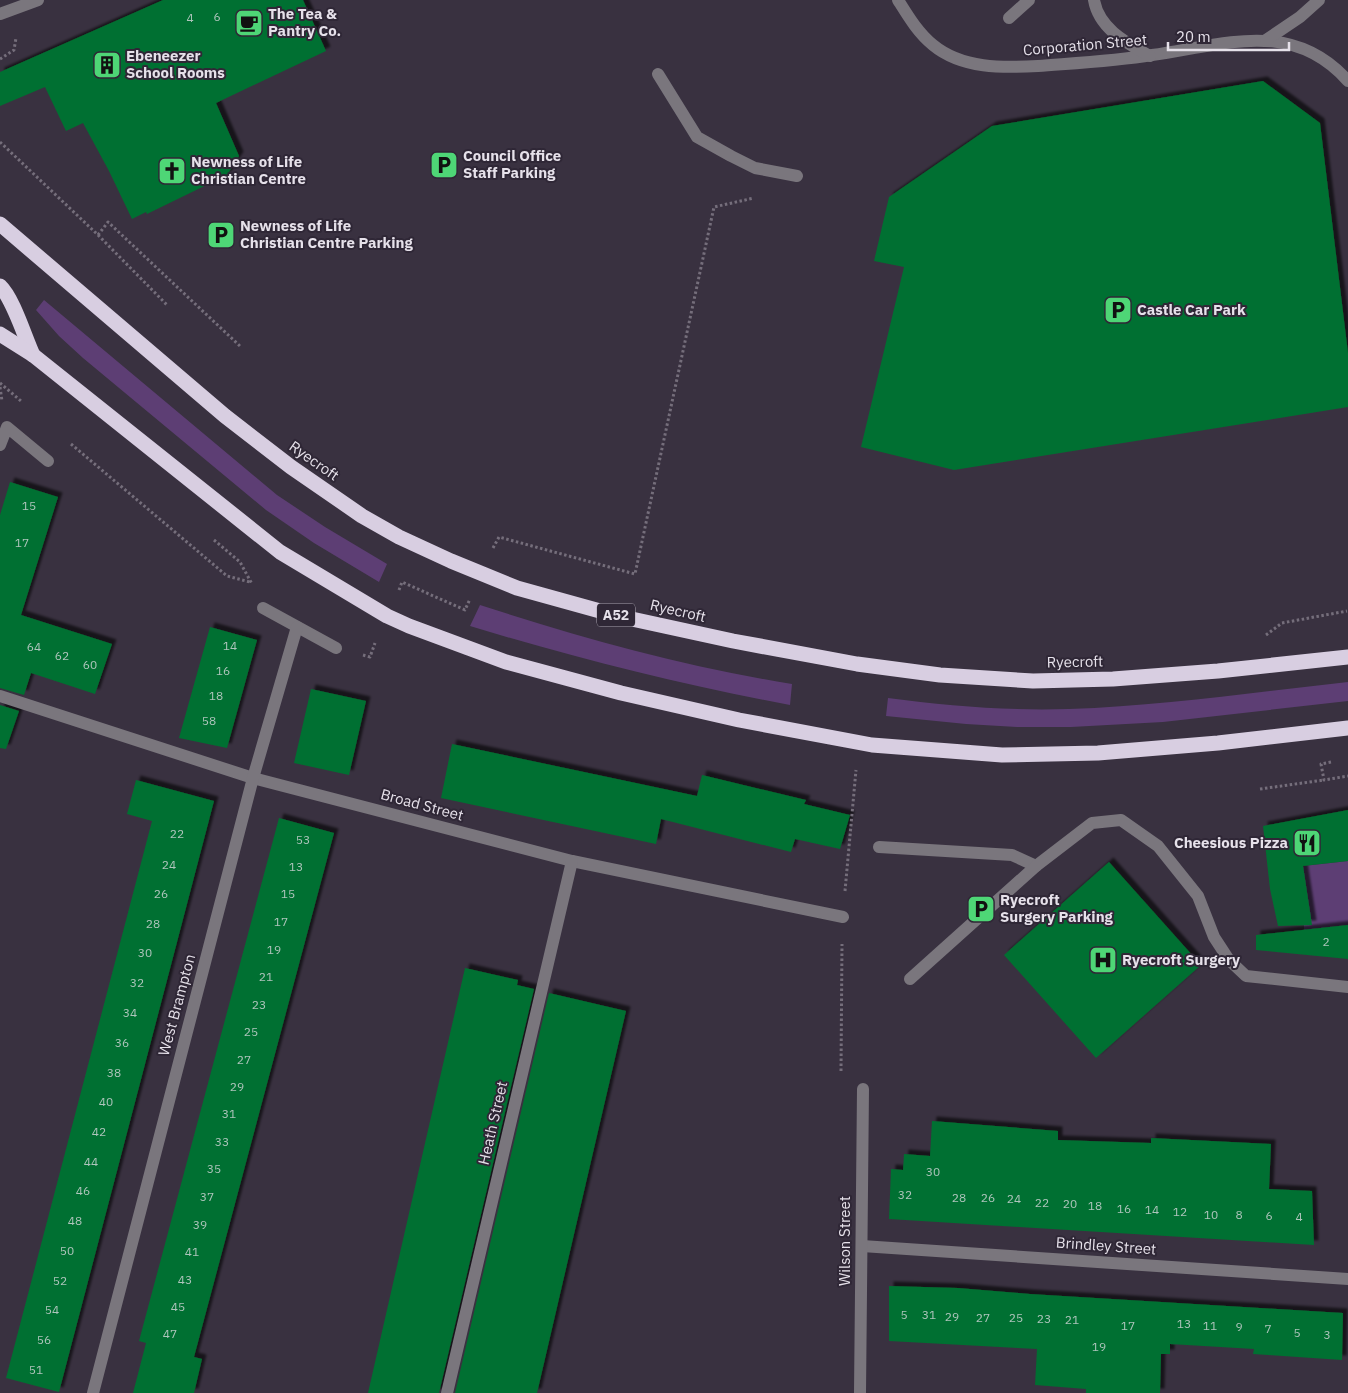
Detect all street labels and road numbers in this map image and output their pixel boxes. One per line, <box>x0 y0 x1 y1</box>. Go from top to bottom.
street label: Corporation Street <box>1022 30 1148 59</box>
street label: Ryecroft <box>286 437 343 485</box>
street label: Ryecroft <box>648 595 708 626</box>
road number: A52 <box>597 604 635 626</box>
street label: Ryecroft <box>1047 652 1103 671</box>
street label: Broad Street <box>379 784 466 825</box>
street label: West Brampton <box>154 952 199 1058</box>
street label: Heath Street <box>474 1079 511 1167</box>
street label: Wilson Street <box>835 1196 854 1286</box>
street label: Brindley Street <box>1055 1233 1157 1258</box>

